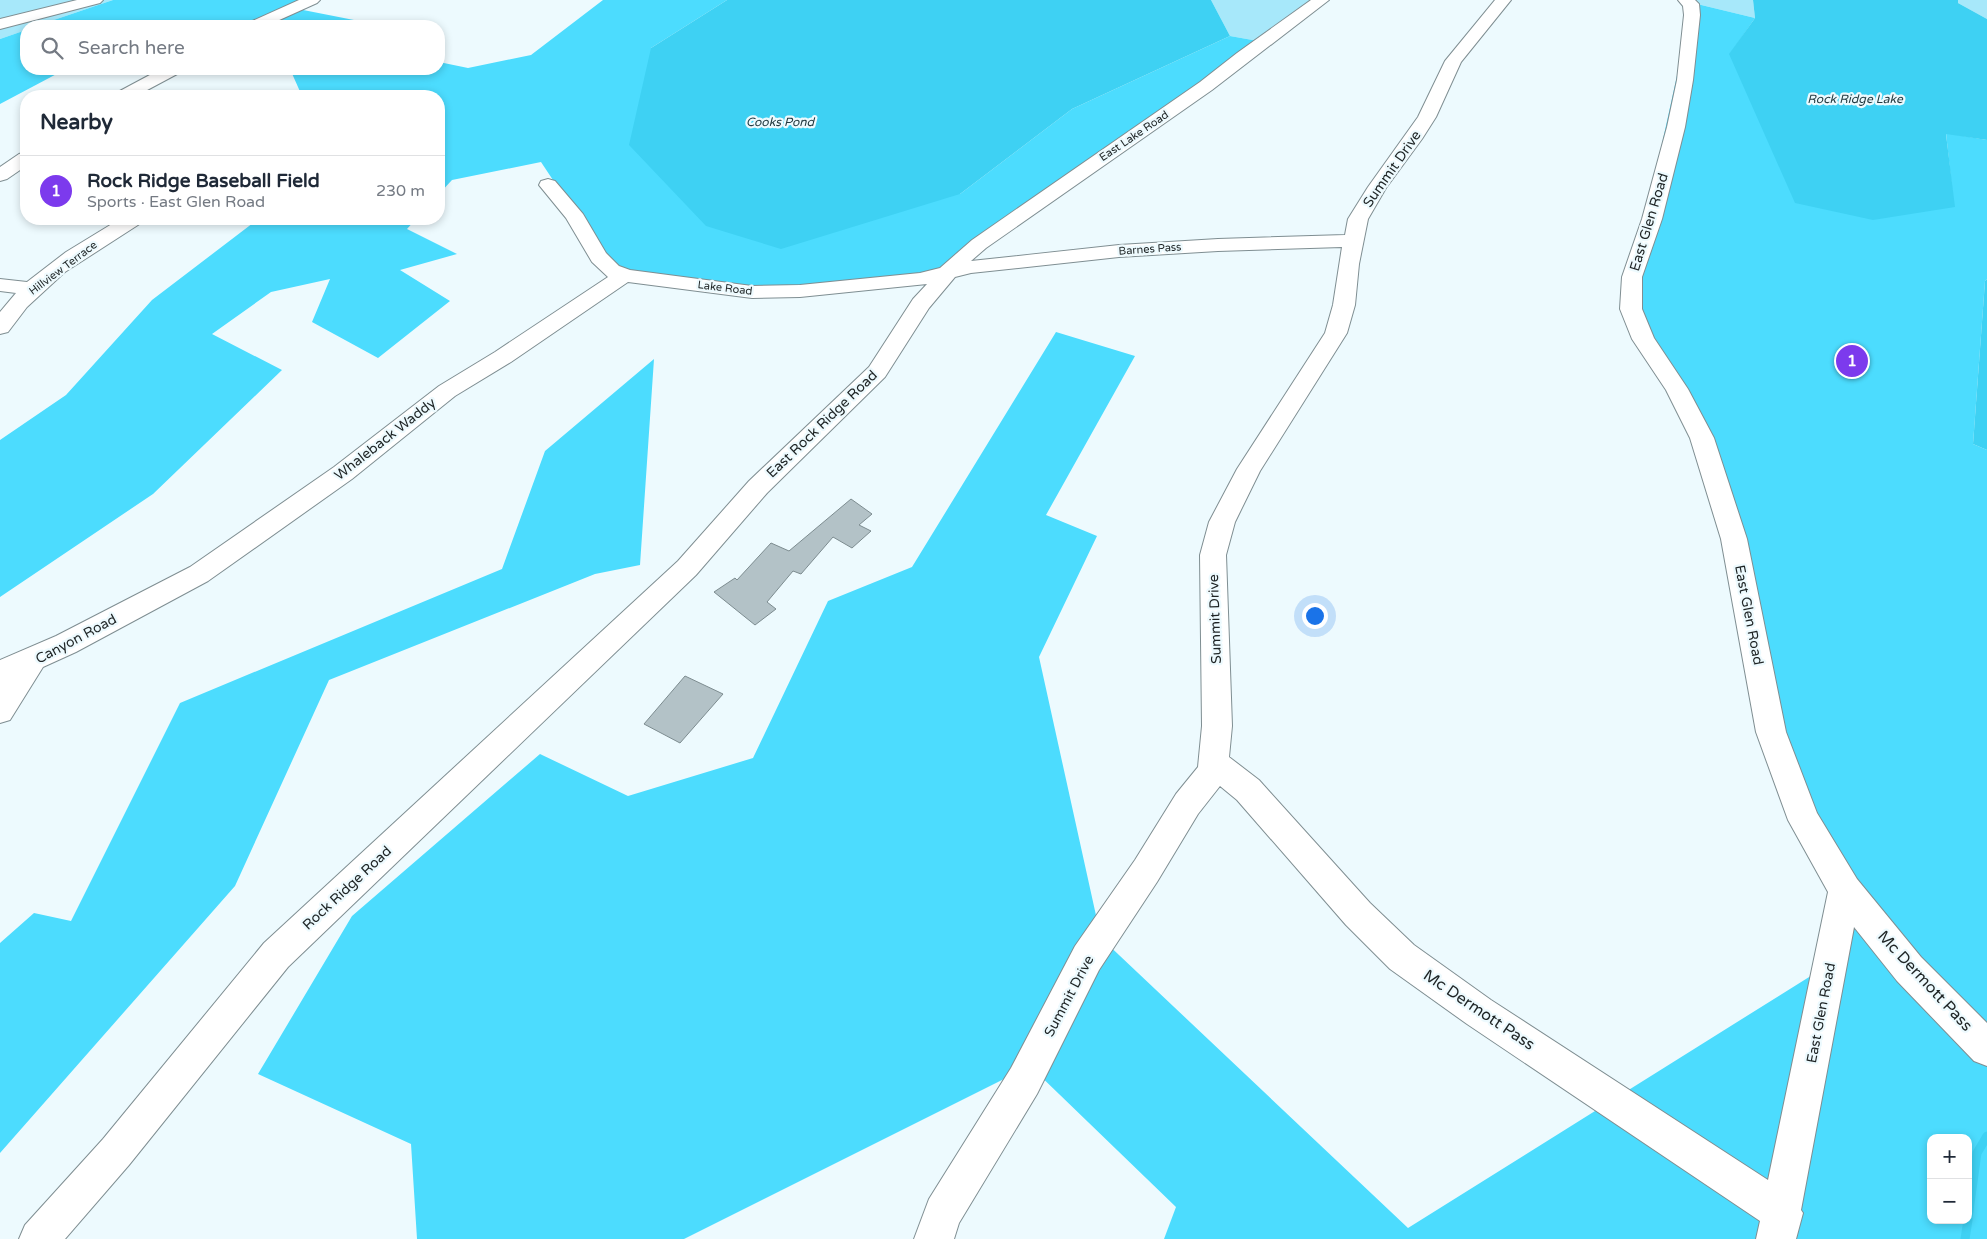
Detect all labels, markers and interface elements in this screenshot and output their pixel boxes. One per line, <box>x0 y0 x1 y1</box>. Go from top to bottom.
search box <box>20 20 445 75</box>
icon: search <box>38 34 66 62</box>
text: Search here <box>78 37 185 59</box>
water label: Rock Ridge Lake <box>1807 92 1904 106</box>
street label: East Lake Road <box>1097 108 1171 164</box>
text: Nearby <box>40 110 113 135</box>
water label: Cooks Pond <box>746 115 816 129</box>
street label: Summit Drive <box>1359 127 1425 211</box>
text: Rock Ridge Baseball Field <box>87 170 320 192</box>
street label: East Glen Road <box>1626 171 1672 273</box>
text: 1 <box>51 181 61 201</box>
text: 230 m <box>376 181 425 201</box>
text: Sports · East Glen Road <box>87 192 265 212</box>
street label: Hillview Terrace <box>27 238 99 298</box>
street label: Barnes Pass <box>1118 240 1182 258</box>
street label: Lake Road <box>697 278 753 298</box>
pin: 1 <box>1836 342 1868 380</box>
street label: East Rock Ridge Road <box>763 367 881 481</box>
street label: Whaleback Waddy <box>331 394 439 484</box>
street label: East Glen Road <box>1731 563 1767 667</box>
street label: Summit Drive <box>1205 574 1225 664</box>
your location <box>1302 603 1328 629</box>
street label: Canyon Road <box>33 611 119 667</box>
street label: Rock Ridge Road <box>299 843 395 933</box>
street label: Mc Dermott Pass <box>1873 927 1977 1035</box>
street label: Summit Drive <box>1040 952 1098 1040</box>
street label: East Glen Road <box>1803 961 1839 1065</box>
street label: Mc Dermott Pass <box>1419 965 1539 1055</box>
map controls <box>1927 1134 1972 1224</box>
button: + <box>1927 1134 1972 1179</box>
button: − <box>1927 1179 1972 1224</box>

